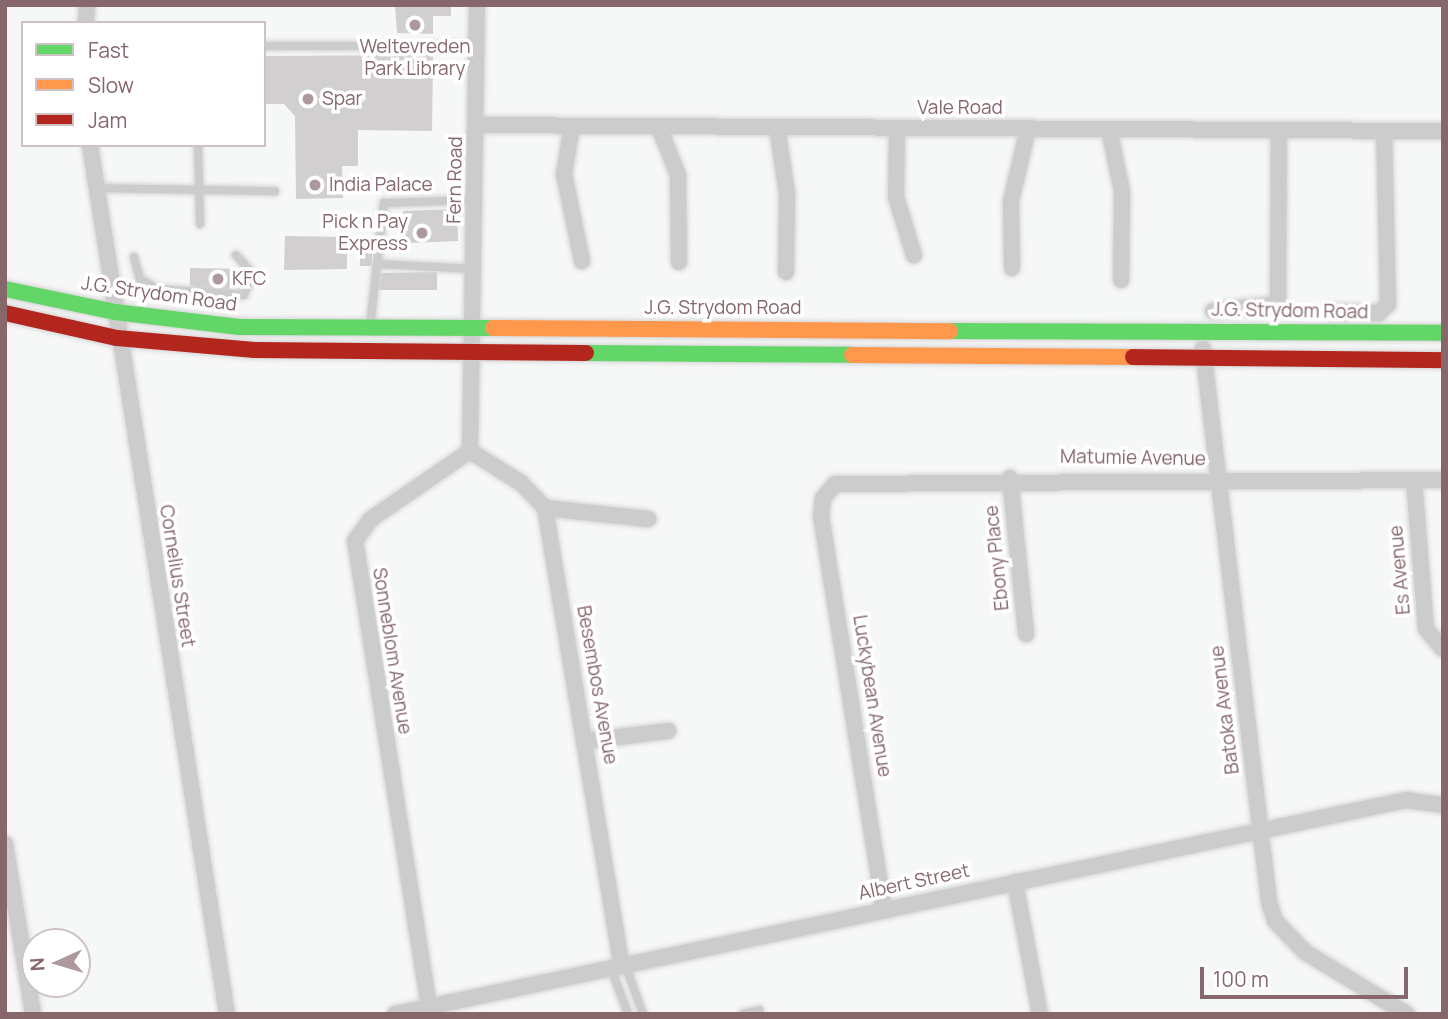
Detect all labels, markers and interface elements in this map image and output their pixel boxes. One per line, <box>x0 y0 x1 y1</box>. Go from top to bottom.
marker: Weltevreden Park Library <box>407 17 423 33</box>
legend <box>21 21 266 147</box>
text: Fast <box>88 36 129 64</box>
place label: Weltevreden Park Library <box>360 36 470 80</box>
text: Slow <box>88 71 134 99</box>
place label: Spar <box>322 88 362 110</box>
marker: Spar <box>300 91 316 107</box>
street label: Vale Road <box>917 97 1003 119</box>
text: Jam <box>88 106 127 134</box>
street label: Fern Road <box>443 136 467 224</box>
place label: India Palace <box>329 174 433 196</box>
marker: India Palace <box>307 177 323 193</box>
place label: Pick n Pay Express <box>322 211 408 255</box>
marker: Pick n Pay Express <box>414 225 430 241</box>
place label: KFC <box>232 268 266 290</box>
marker: KFC <box>210 271 226 287</box>
street label: J.G. Strydom Road <box>80 272 238 316</box>
street label: J.G. Strydom Road <box>645 297 801 319</box>
street label: J.G. Strydom Road <box>1211 298 1369 324</box>
street label: Matumie Avenue <box>1060 445 1206 471</box>
street label: Cornelius Street <box>154 503 200 649</box>
street label: Ebony Place <box>980 504 1014 612</box>
street label: Es Avenue <box>1385 524 1415 616</box>
street label: Sonneblom Avenue <box>368 566 416 736</box>
street label: Besembos Avenue <box>572 604 622 766</box>
street label: Luckybean Avenue <box>848 613 896 779</box>
street label: Batoka Avenue <box>1206 644 1244 776</box>
street label: Albert Street <box>856 859 972 905</box>
north arrow <box>21 928 91 998</box>
scale bar <box>1203 953 1411 997</box>
text: N <box>24 957 50 972</box>
text: 100 m <box>1213 965 1269 993</box>

